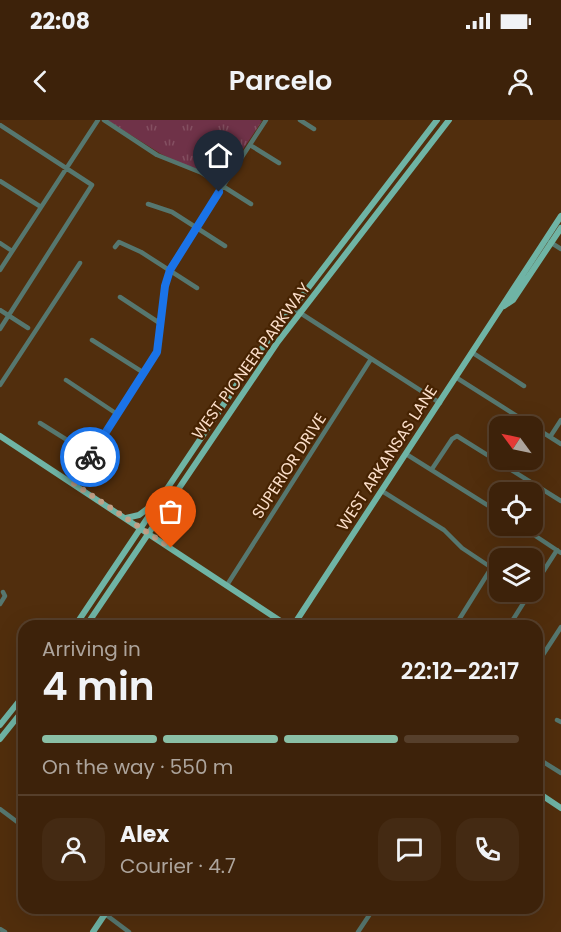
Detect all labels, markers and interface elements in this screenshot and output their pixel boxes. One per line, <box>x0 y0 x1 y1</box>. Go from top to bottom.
text: 22:08 <box>30 6 90 37</box>
text: Parcelo <box>229 62 332 99</box>
icon: back <box>24 65 57 98</box>
icon: person <box>504 65 537 98</box>
pin <box>193 130 244 192</box>
icon: home <box>202 139 235 172</box>
street label: WEST PIONEER PARKWAY <box>186 277 316 444</box>
street label: WEST ARKANSAS LANE <box>331 381 443 535</box>
street label: SUPERIOR DRIVE <box>246 409 332 523</box>
north arrow <box>489 416 543 470</box>
map controls <box>489 416 543 602</box>
courier <box>60 427 120 487</box>
icon: bike <box>74 441 107 474</box>
button: locate <box>489 482 543 536</box>
pin <box>145 486 196 548</box>
icon: bag <box>154 495 187 528</box>
button: layers <box>489 548 543 602</box>
text: Arriving in <box>42 635 141 663</box>
text: 22:12–22:17 <box>401 656 519 687</box>
text: 4 min <box>42 659 155 714</box>
text: On the way · 550 m <box>42 753 233 781</box>
button: person <box>42 818 105 881</box>
button: chat <box>378 818 441 881</box>
button: phone <box>456 818 519 881</box>
text: Alex <box>120 819 169 850</box>
text: Courier · 4.7 <box>120 852 236 880</box>

